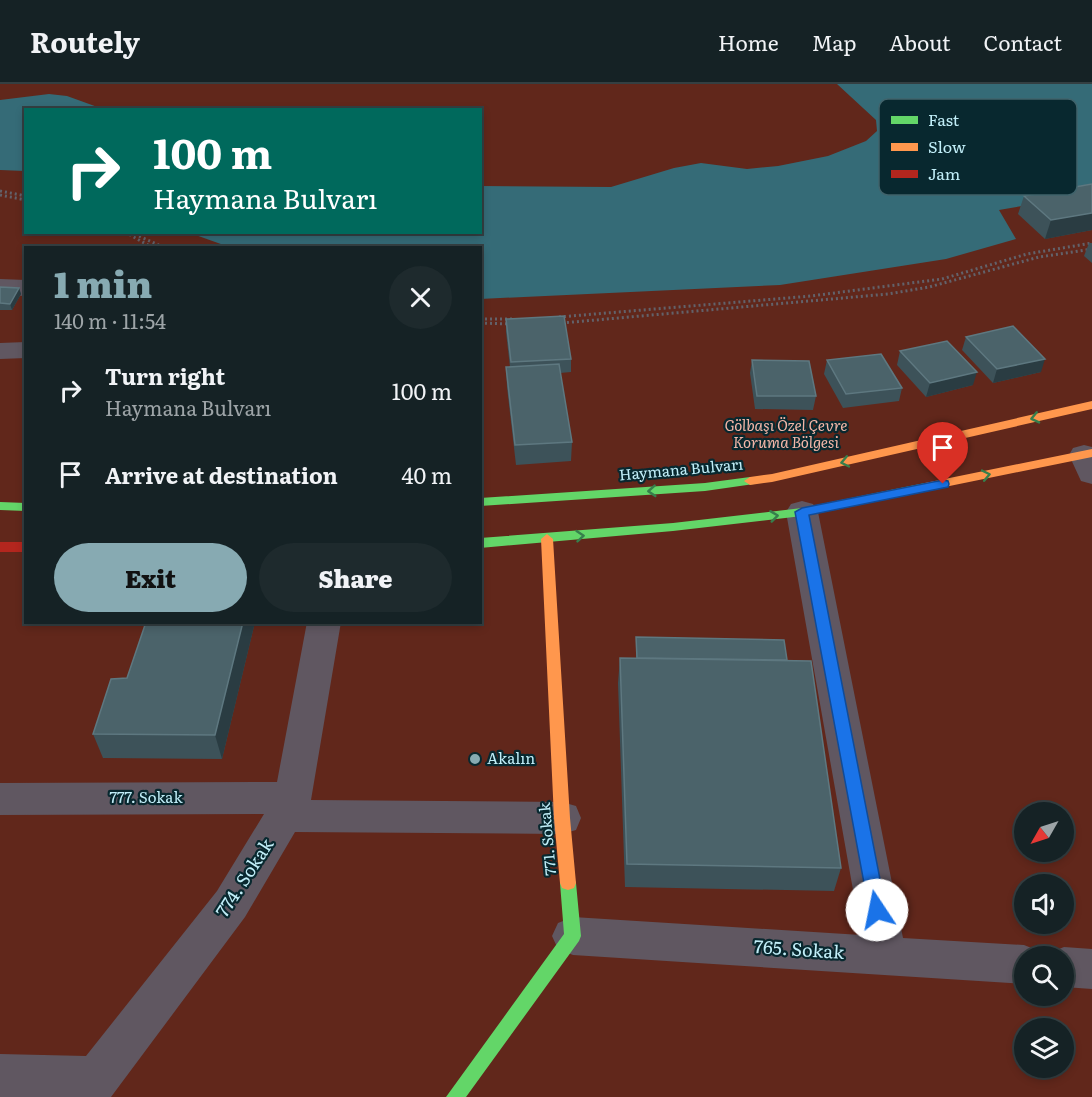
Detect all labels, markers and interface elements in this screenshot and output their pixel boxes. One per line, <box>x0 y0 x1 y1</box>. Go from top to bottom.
text: Routely <box>30 20 140 62</box>
text: Home <box>718 26 779 57</box>
text: Map <box>812 26 856 57</box>
text: About <box>889 26 951 57</box>
text: Contact <box>984 26 1062 57</box>
legend <box>879 99 1077 195</box>
text: Fast <box>928 107 960 131</box>
text: 100 m <box>153 120 272 182</box>
icon: right <box>54 132 132 210</box>
text: Slow <box>928 134 966 158</box>
text: Jam <box>928 161 961 185</box>
text: Haymana Bulvarı <box>153 177 377 217</box>
text: 1 min <box>54 256 152 309</box>
button: close <box>389 266 452 329</box>
text: 140 m · 11:54 <box>54 305 166 335</box>
text: Turn right <box>105 359 225 392</box>
icon: right <box>54 374 87 407</box>
text: 100 m <box>392 374 452 407</box>
text: Haymana Bulvarı <box>105 392 271 422</box>
one-way arrow <box>1030 411 1040 424</box>
park label: Gölbaşı Özel Çevre Koruma Bölgesi <box>725 413 847 453</box>
pin <box>917 422 968 484</box>
icon: arrive <box>926 431 959 464</box>
street label: Haymana Bulvarı <box>618 452 744 485</box>
one-way arrow <box>840 455 850 468</box>
icon: arrive <box>54 458 87 491</box>
text: Arrive at destination <box>105 458 338 491</box>
text: 40 m <box>401 458 452 491</box>
one-way arrow <box>981 469 991 482</box>
one-way arrow <box>648 484 657 497</box>
one-way arrow <box>770 510 779 522</box>
one-way arrow <box>576 530 585 543</box>
button: Exit <box>54 543 247 612</box>
button: Share <box>259 543 452 612</box>
place label: Akalın <box>487 746 535 769</box>
marker: Akalın <box>468 752 482 766</box>
street label: 777. Sokak <box>109 785 183 808</box>
street label: 771. Sokak <box>532 801 561 877</box>
north arrow <box>1014 802 1074 862</box>
map controls <box>1014 802 1074 1078</box>
street label: 774. Sokak <box>208 832 280 922</box>
button: sound <box>1014 874 1074 934</box>
position arrow <box>845 878 909 942</box>
street label: 765. Sokak <box>753 932 846 965</box>
button: search <box>1014 946 1074 1006</box>
button: layers <box>1014 1018 1074 1078</box>

